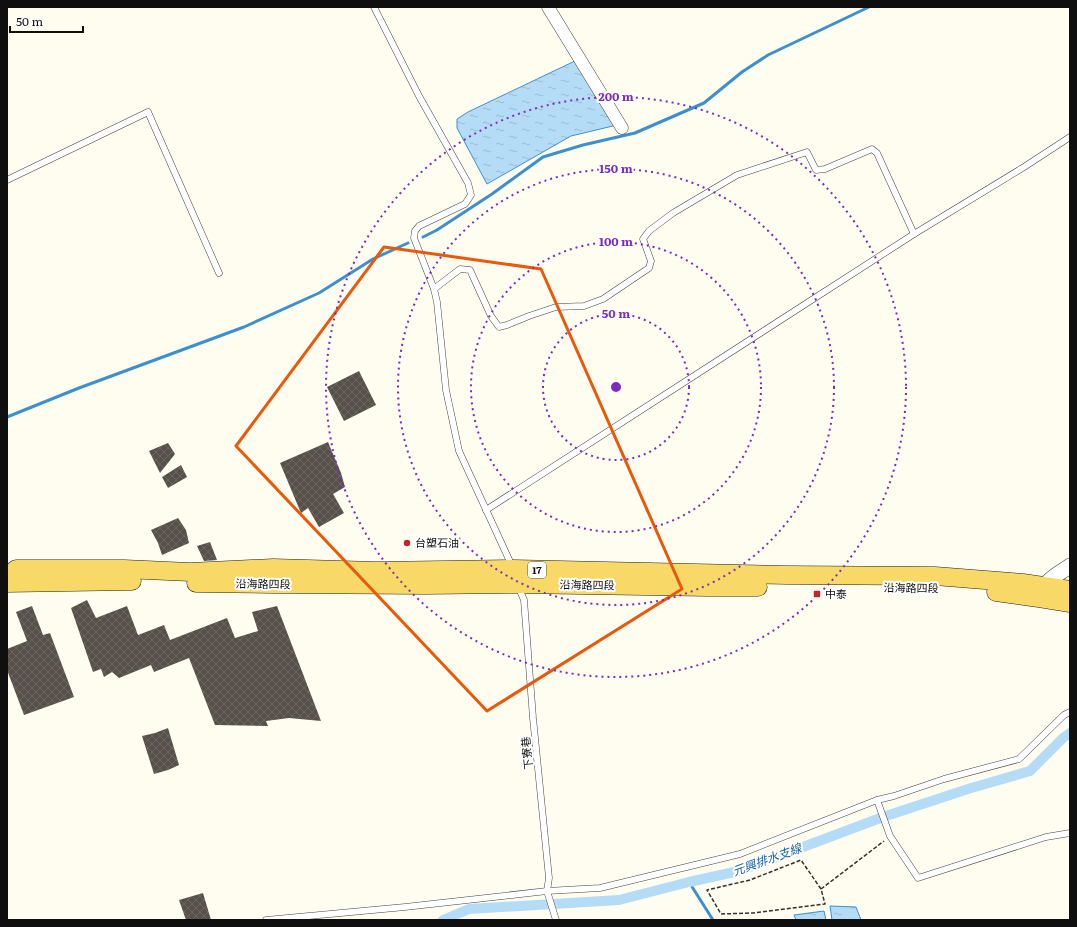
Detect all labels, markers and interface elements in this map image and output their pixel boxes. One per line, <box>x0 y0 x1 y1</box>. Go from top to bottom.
scale bar <box>10 8 83 34</box>
text: 50 m <box>16 12 43 30</box>
text: 200 m <box>598 87 634 105</box>
text: 150 m <box>599 159 633 177</box>
text: 100 m <box>599 232 633 250</box>
text: 50 m <box>602 304 630 322</box>
centre of rings <box>609 380 623 394</box>
place label: 台塑石油 <box>415 534 459 550</box>
marker: 台塑石油 <box>402 538 412 548</box>
road number: 17 <box>528 562 546 578</box>
street label: 沿海路四段 <box>235 575 291 591</box>
street label: 沿海路四段 <box>559 576 615 592</box>
street label: 沿海路四段 <box>883 579 939 595</box>
place label: 中泰 <box>825 585 847 601</box>
marker: 中泰 <box>812 589 822 599</box>
street label: 下寮巷 <box>516 736 536 770</box>
water label: 元興排水支線 <box>730 838 805 880</box>

